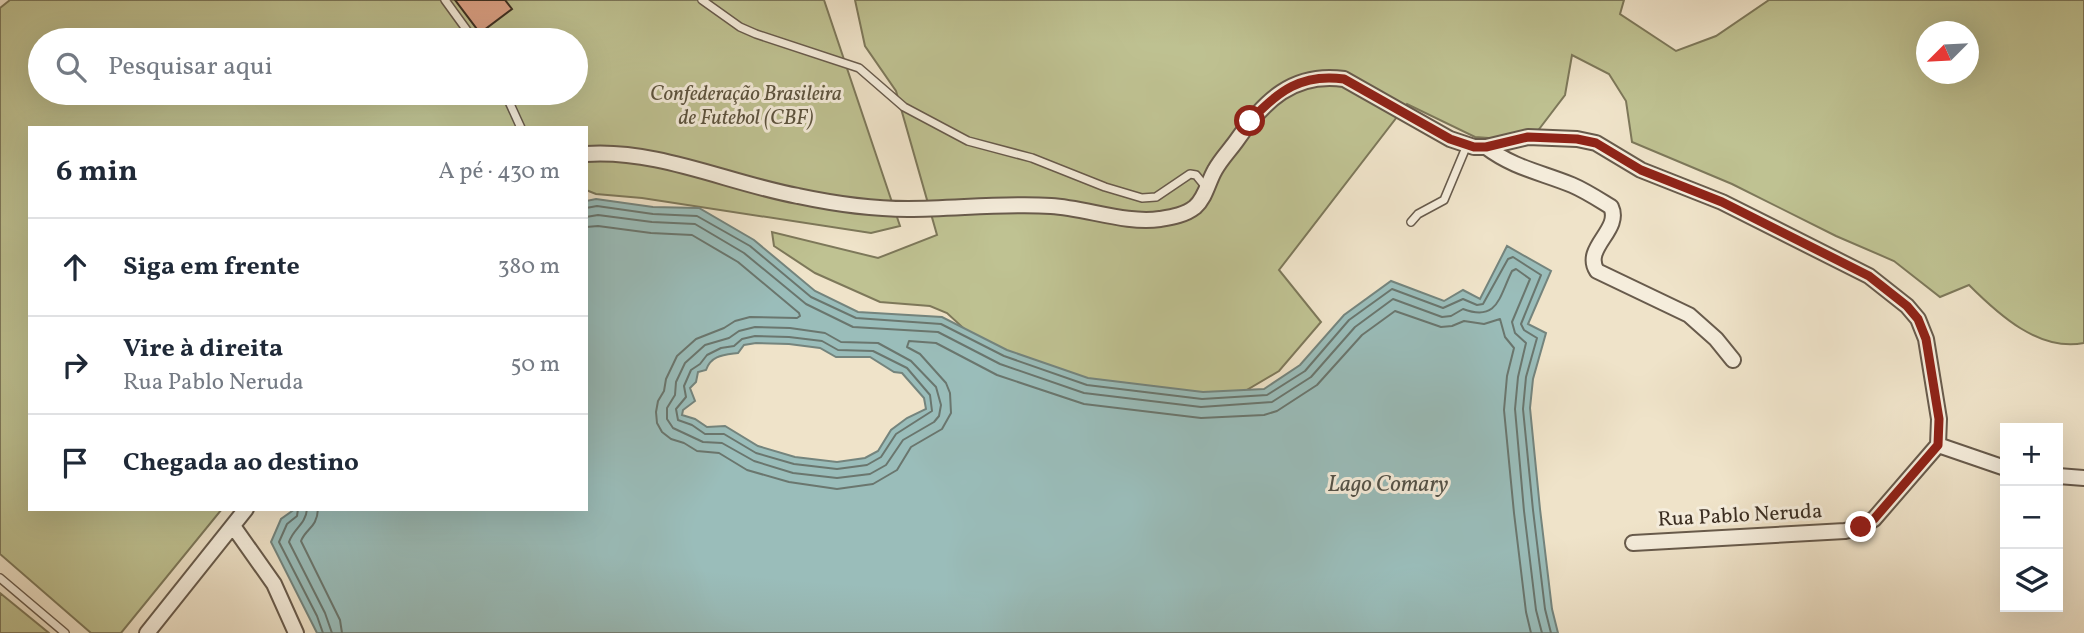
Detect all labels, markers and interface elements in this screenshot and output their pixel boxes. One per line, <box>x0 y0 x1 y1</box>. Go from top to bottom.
north arrow <box>1916 21 1979 84</box>
search box <box>28 28 588 105</box>
icon: search <box>52 48 90 86</box>
text: Pesquisar aqui <box>108 49 273 85</box>
park label: Confederação Brasileira de Futebol (CBF) <box>650 80 842 133</box>
route start <box>1234 105 1265 136</box>
text: 6 min <box>56 151 138 193</box>
text: A pé · 430 m <box>438 156 560 188</box>
icon: ahead <box>56 248 94 286</box>
text: Siga em frente <box>123 249 300 285</box>
text: 380 m <box>498 251 560 283</box>
text: Vire à direita <box>123 331 283 367</box>
icon: right <box>56 346 94 384</box>
text: 50 m <box>511 349 560 381</box>
text: Rua Pablo Neruda <box>123 367 304 399</box>
map controls <box>2000 423 2063 612</box>
button: + <box>2000 423 2063 486</box>
icon: arrive <box>56 444 94 482</box>
text: Chegada ao destino <box>123 445 359 481</box>
water label: Lago Comary <box>1328 469 1448 501</box>
button: − <box>2000 486 2063 549</box>
street label: Rua Pablo Neruda <box>1657 497 1823 535</box>
route end <box>1845 511 1876 542</box>
button: layers <box>2000 549 2063 612</box>

